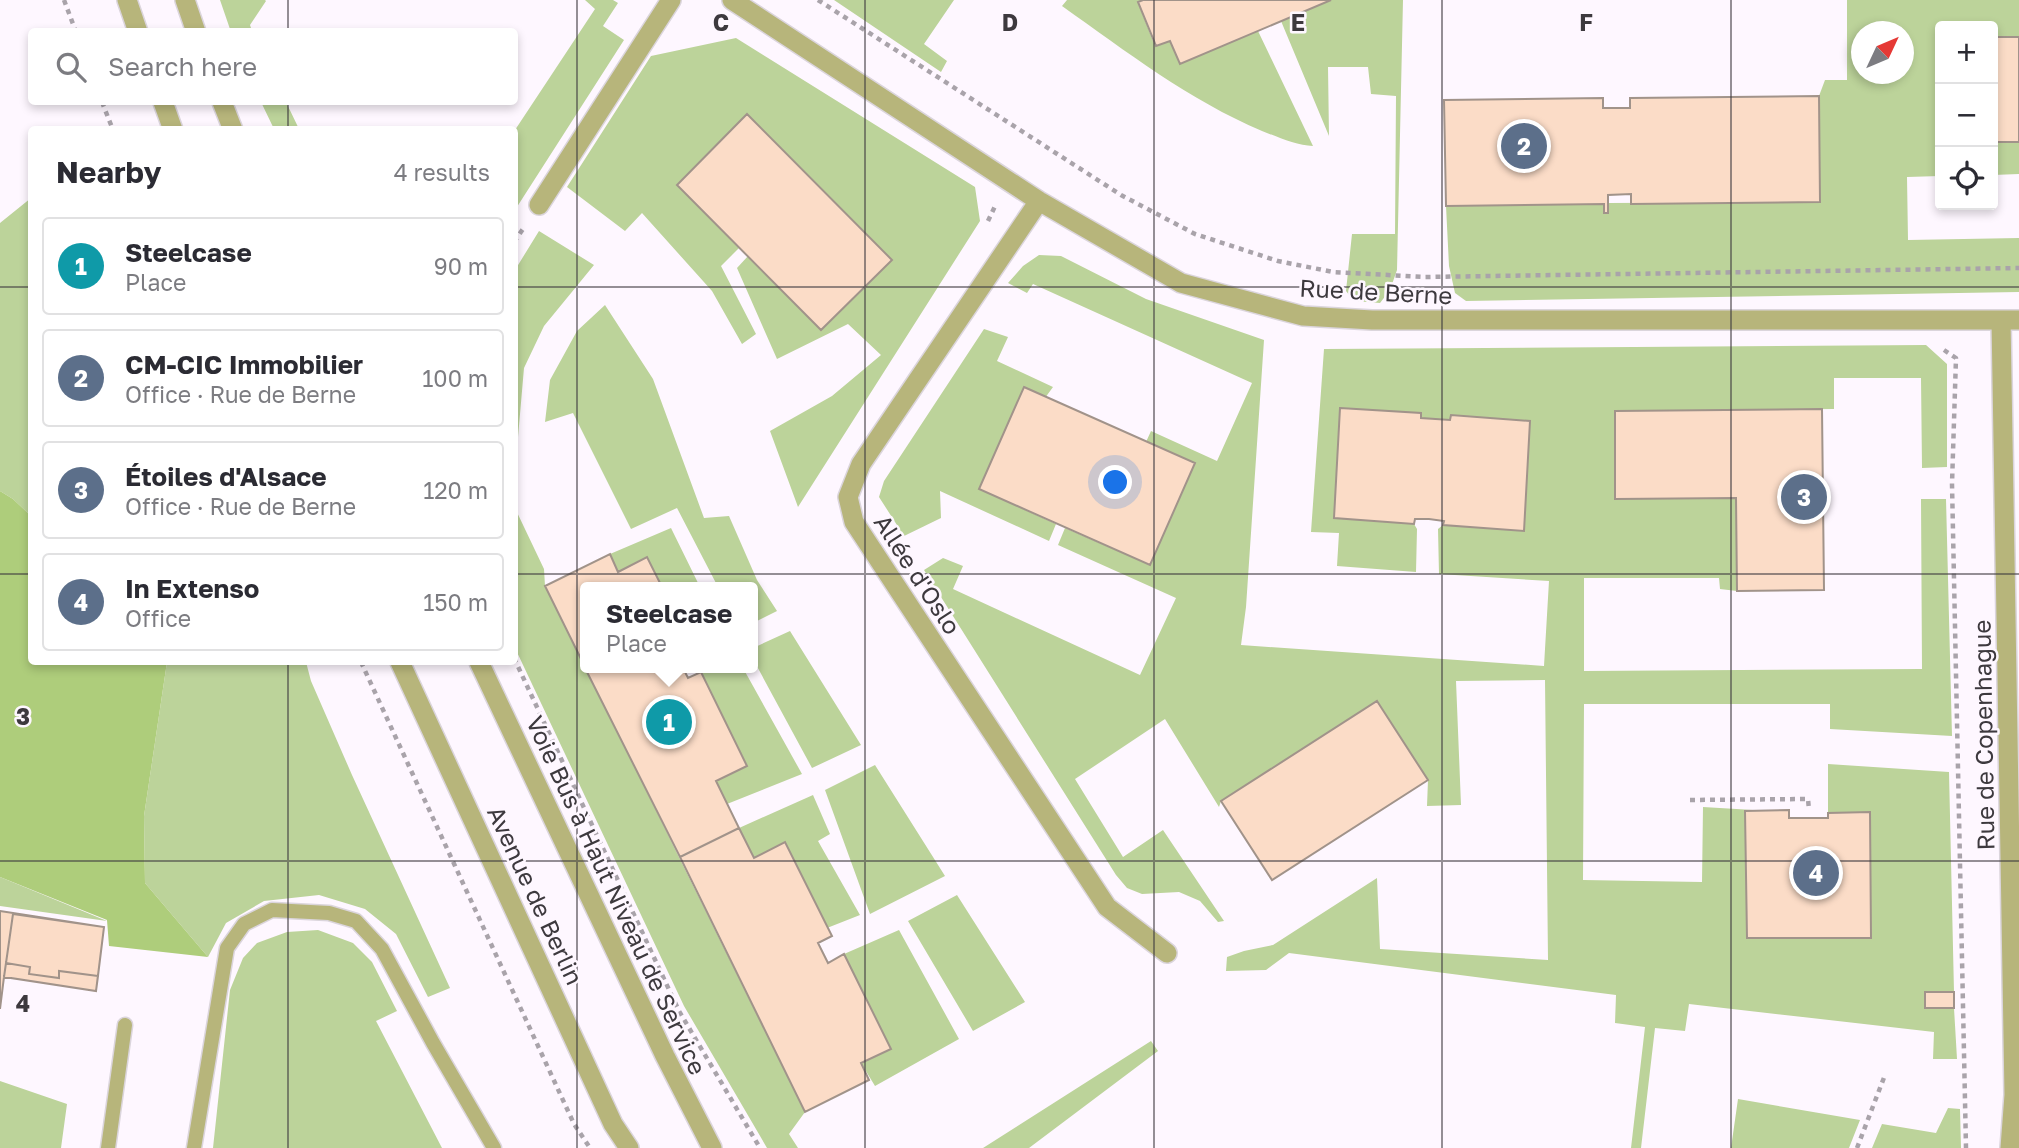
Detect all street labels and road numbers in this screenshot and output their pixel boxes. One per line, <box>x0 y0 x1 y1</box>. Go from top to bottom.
street label: Rue de Berne <box>1299 273 1453 309</box>
street label: Allée d'Oslo <box>869 509 967 639</box>
street label: Rue de Copenhague <box>1966 619 2000 851</box>
street label: Voie Bus à Haut Niveau de Service <box>521 711 713 1079</box>
street label: Avenue de Berlin <box>482 801 590 989</box>

